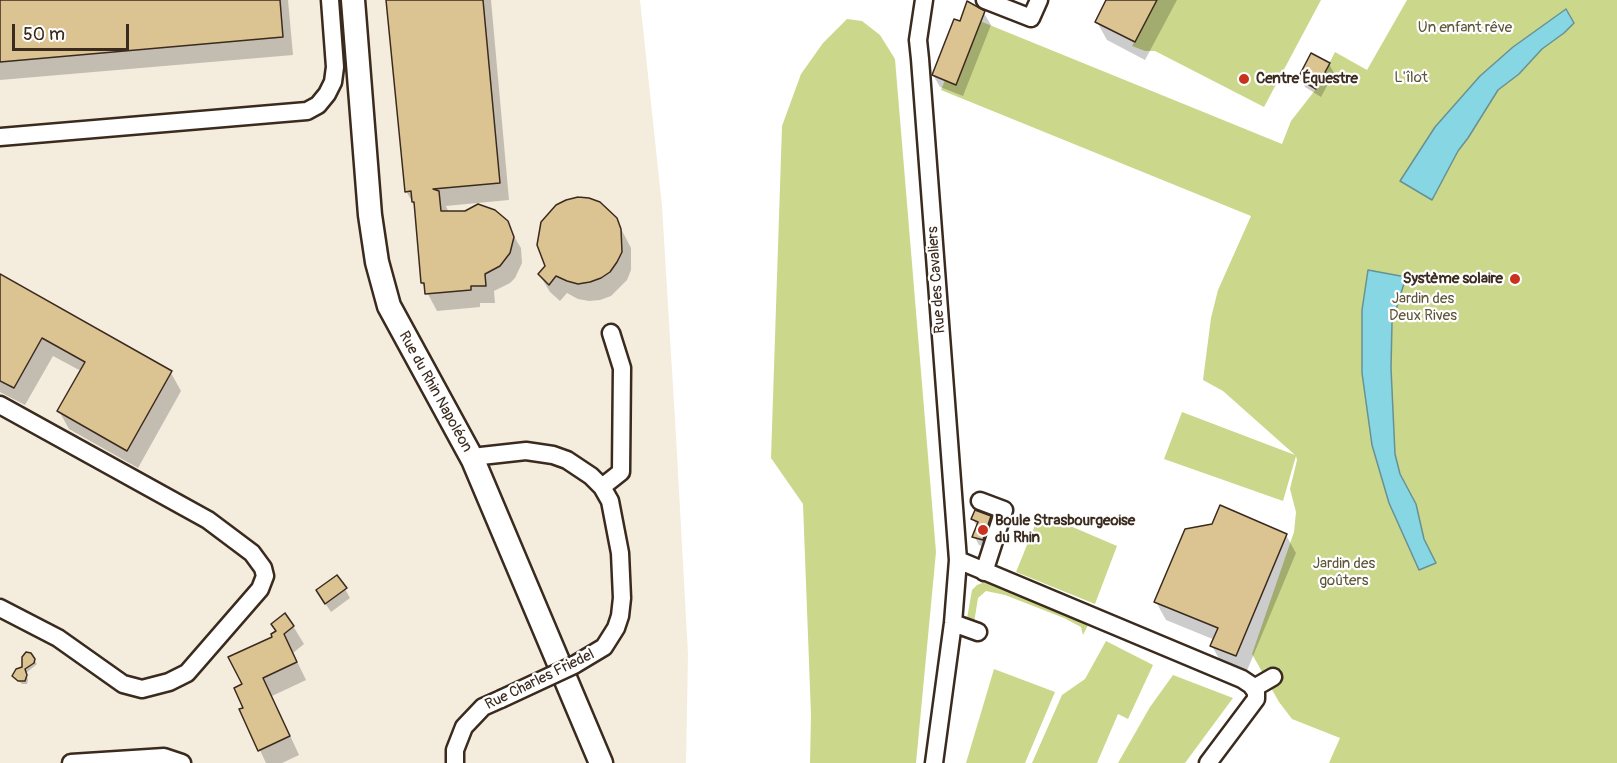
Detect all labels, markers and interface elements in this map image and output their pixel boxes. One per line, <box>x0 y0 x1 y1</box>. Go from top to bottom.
scale bar <box>15 12 132 50</box>
park label: Un enfant rêve <box>1418 19 1512 37</box>
text: 50 m <box>23 23 65 46</box>
park label: L'îlot <box>1394 69 1428 87</box>
place label: Centre Équestre <box>1256 70 1358 88</box>
marker: Centre Équestre <box>1237 72 1251 86</box>
street label: Rue des Cavaliers <box>924 226 950 334</box>
place label: Système solaire <box>1403 270 1503 288</box>
marker: Système solaire <box>1508 272 1522 286</box>
park label: Jardin des Deux Rives <box>1389 290 1457 325</box>
street label: Rue du Rhin Napoléon <box>394 328 476 456</box>
place label: Boule Strasbourgeoise du Rhin <box>995 512 1135 547</box>
marker: Boule Strasbourgeoise du Rhin <box>976 523 990 537</box>
park label: Jardin des goûters <box>1313 555 1375 590</box>
street label: Rue Charles Friedel <box>482 646 598 714</box>

